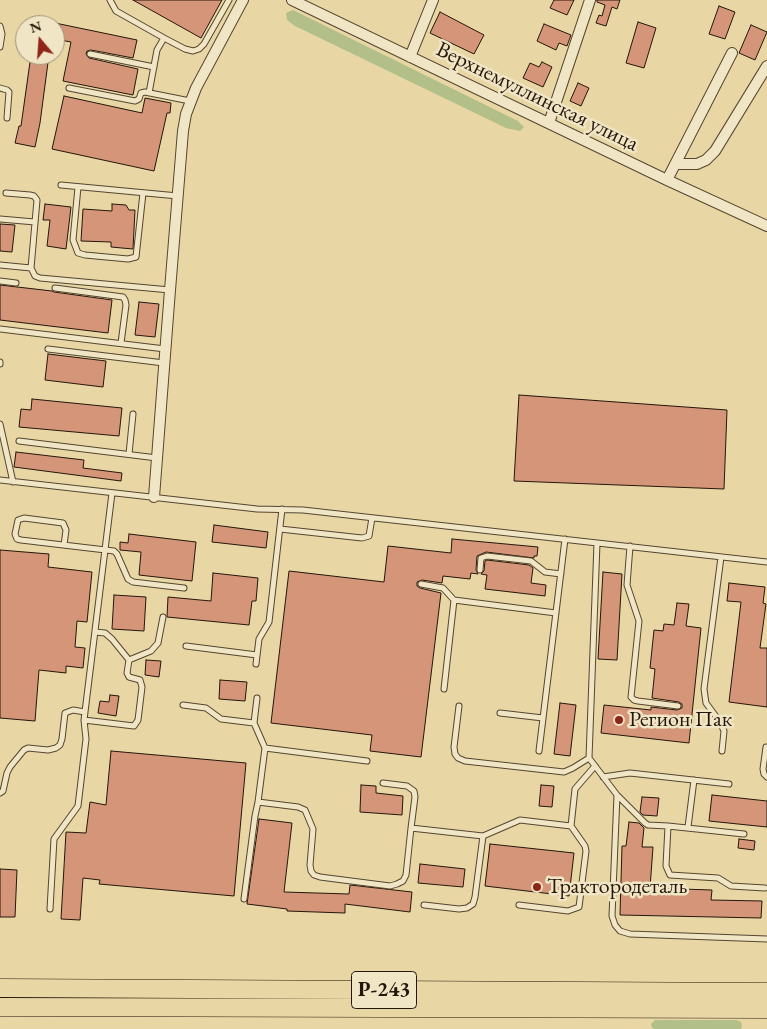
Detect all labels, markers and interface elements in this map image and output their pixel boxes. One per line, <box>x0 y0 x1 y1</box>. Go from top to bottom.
north arrow <box>15 15 65 65</box>
text: N <box>27 16 44 37</box>
street label: Верхнемуллинская улица <box>431 36 643 158</box>
place label: Регион Пак <box>629 707 732 733</box>
marker: Регион Пак <box>613 714 625 726</box>
place label: Трактородеталь <box>547 874 687 900</box>
marker: Трактородеталь <box>531 881 543 893</box>
road number: Р-243 <box>352 972 416 1008</box>

